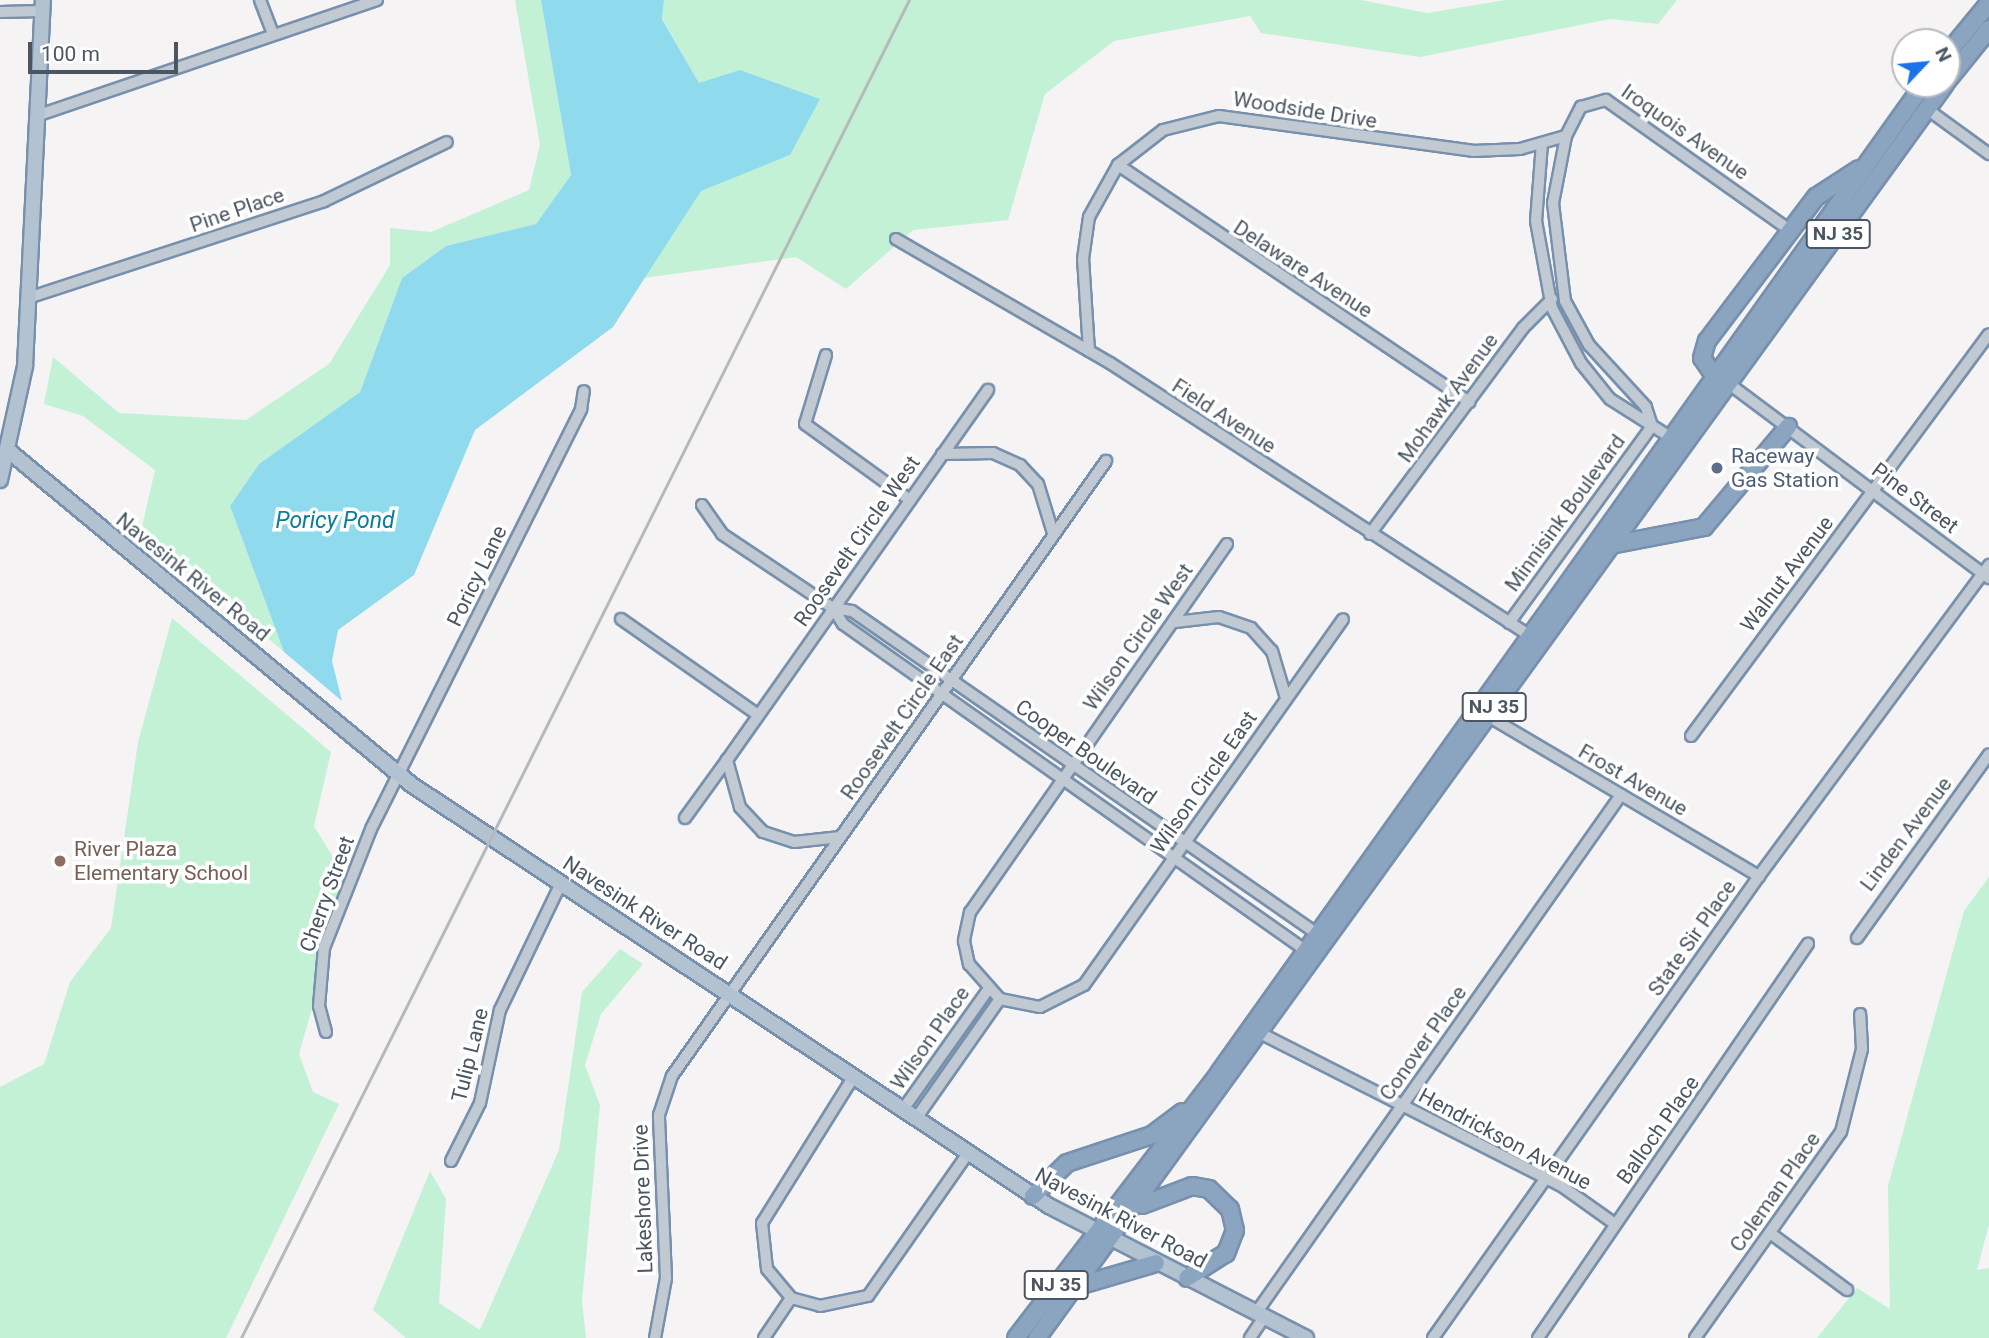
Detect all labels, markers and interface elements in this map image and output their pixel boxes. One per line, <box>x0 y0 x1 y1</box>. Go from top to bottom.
scale bar <box>32 28 182 72</box>
north arrow <box>1891 28 1961 98</box>
text: 100 m <box>41 42 100 66</box>
text: N <box>1930 43 1957 66</box>
street label: Iroquois Avenue <box>1616 79 1754 185</box>
street label: Woodside Drive <box>1231 86 1379 134</box>
street label: Pine Place <box>186 182 288 238</box>
street label: Delaware Avenue <box>1229 215 1377 323</box>
road number: NJ 35 <box>1805 218 1871 250</box>
street label: Mohawk Avenue <box>1393 328 1503 468</box>
street label: Field Avenue <box>1167 373 1281 459</box>
street label: Minnisink Boulevard <box>1500 430 1630 596</box>
place label: Raceway Gas Station <box>1731 443 1839 493</box>
street label: Roosevelt Circle West <box>789 451 925 631</box>
street label: Pine Street <box>1867 457 1963 539</box>
marker: Raceway Gas Station <box>1709 460 1725 476</box>
street label: Navesink River Road <box>111 507 275 647</box>
water label: Poricy Pond <box>275 507 395 535</box>
street label: Walnut Avenue <box>1735 511 1839 637</box>
street label: Poricy Lane <box>442 522 512 630</box>
street label: Wilson Circle West <box>1078 559 1198 715</box>
street label: Roosevelt Circle East <box>835 629 969 805</box>
road number: NJ 35 <box>1461 692 1527 722</box>
street label: Cooper Boulevard <box>1011 694 1161 810</box>
street label: Wilson Circle East <box>1146 706 1262 858</box>
street label: Frost Avenue <box>1574 739 1692 821</box>
street label: Linden Avenue <box>1855 772 1957 896</box>
street label: Cherry Street <box>294 833 360 955</box>
place label: River Plaza Elementary School <box>74 836 248 886</box>
street label: Navesink River Road <box>558 851 732 975</box>
marker: River Plaza Elementary School <box>52 853 68 869</box>
street label: State Sir Place <box>1643 875 1741 1001</box>
street label: Wilson Place <box>885 981 975 1095</box>
street label: Conover Place <box>1374 981 1472 1105</box>
street label: Tulip Lane <box>446 1005 494 1105</box>
street label: Balloch Place <box>1611 1071 1705 1189</box>
street label: Hendrickson Avenue <box>1414 1083 1596 1195</box>
street label: Lakeshore Drive <box>628 1124 658 1274</box>
street label: Coleman Place <box>1724 1127 1826 1257</box>
street label: Navesink River Road <box>1031 1162 1211 1274</box>
road number: NJ 35 <box>1023 1270 1089 1301</box>

